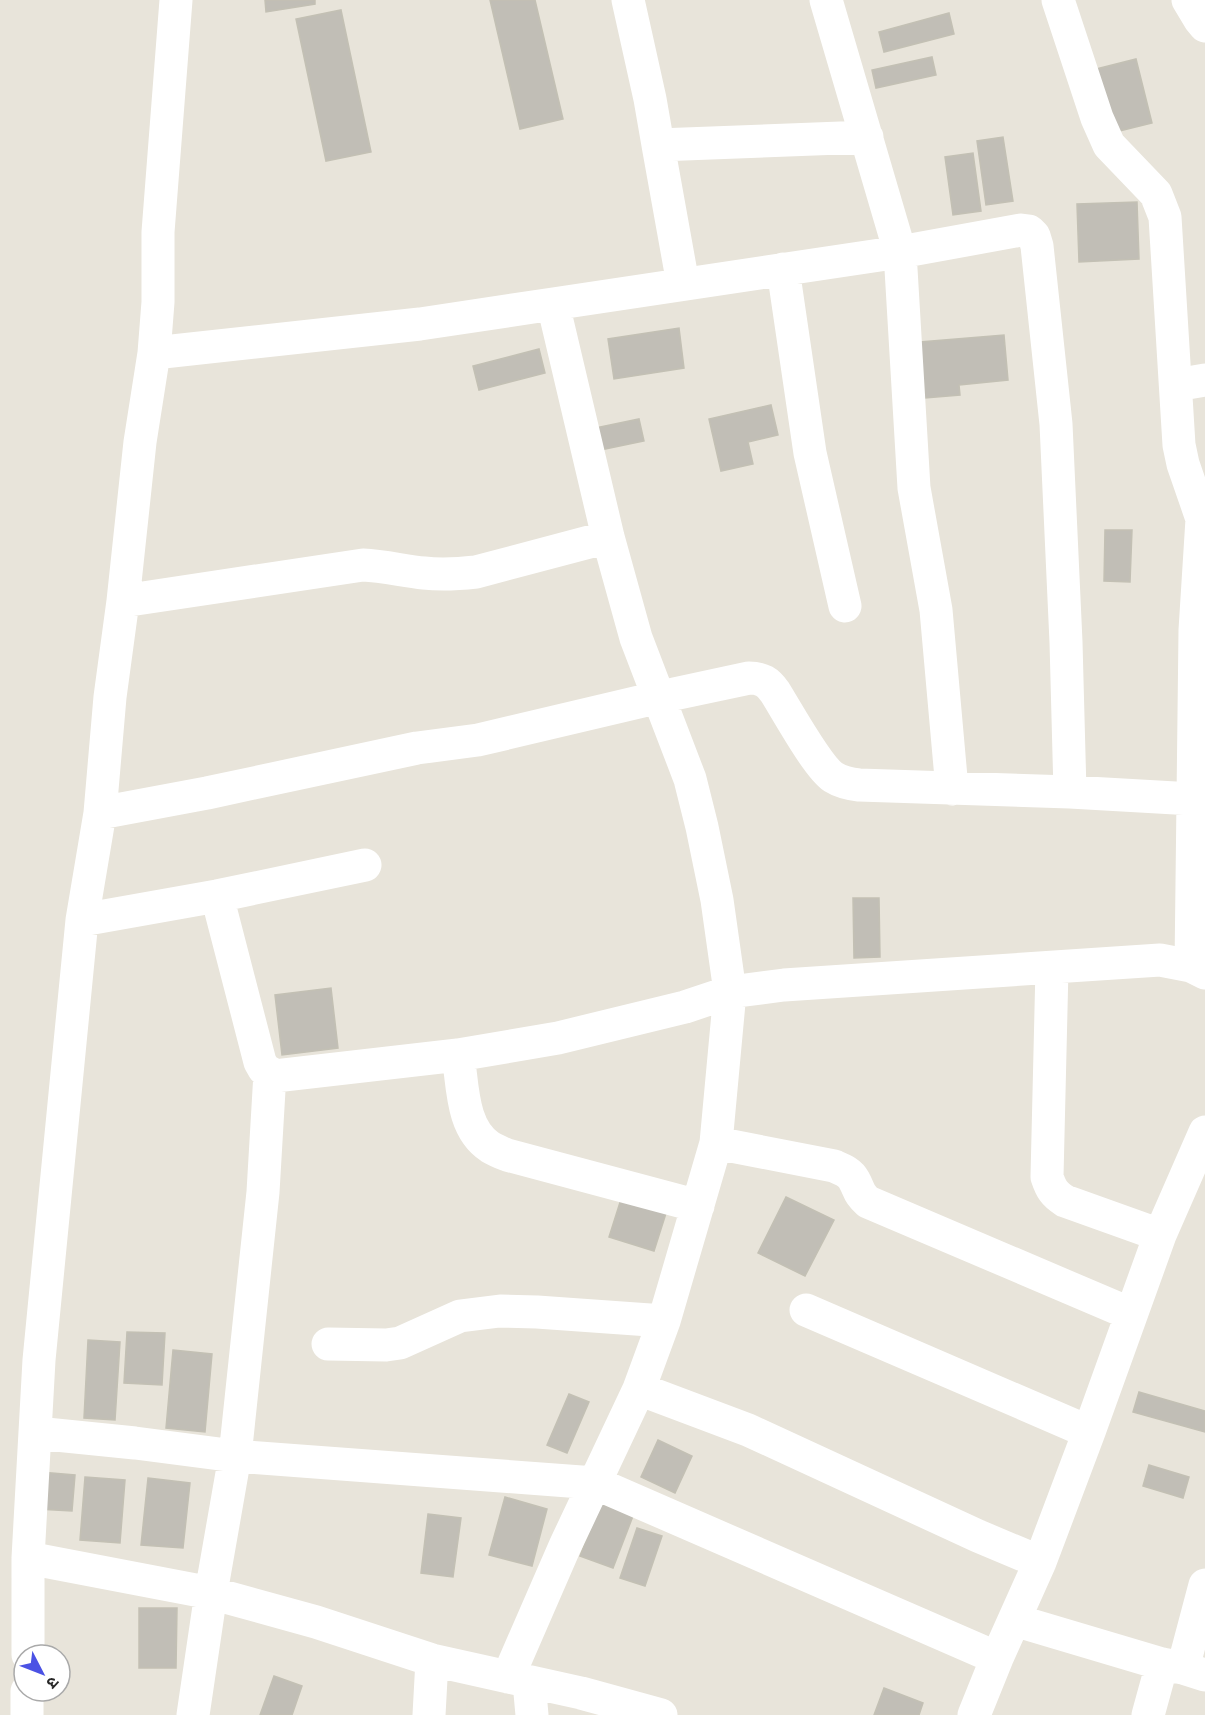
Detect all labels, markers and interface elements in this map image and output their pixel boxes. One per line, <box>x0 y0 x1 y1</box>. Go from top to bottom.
north arrow <box>12 1643 72 1703</box>
text: उ <box>41 1672 63 1693</box>

